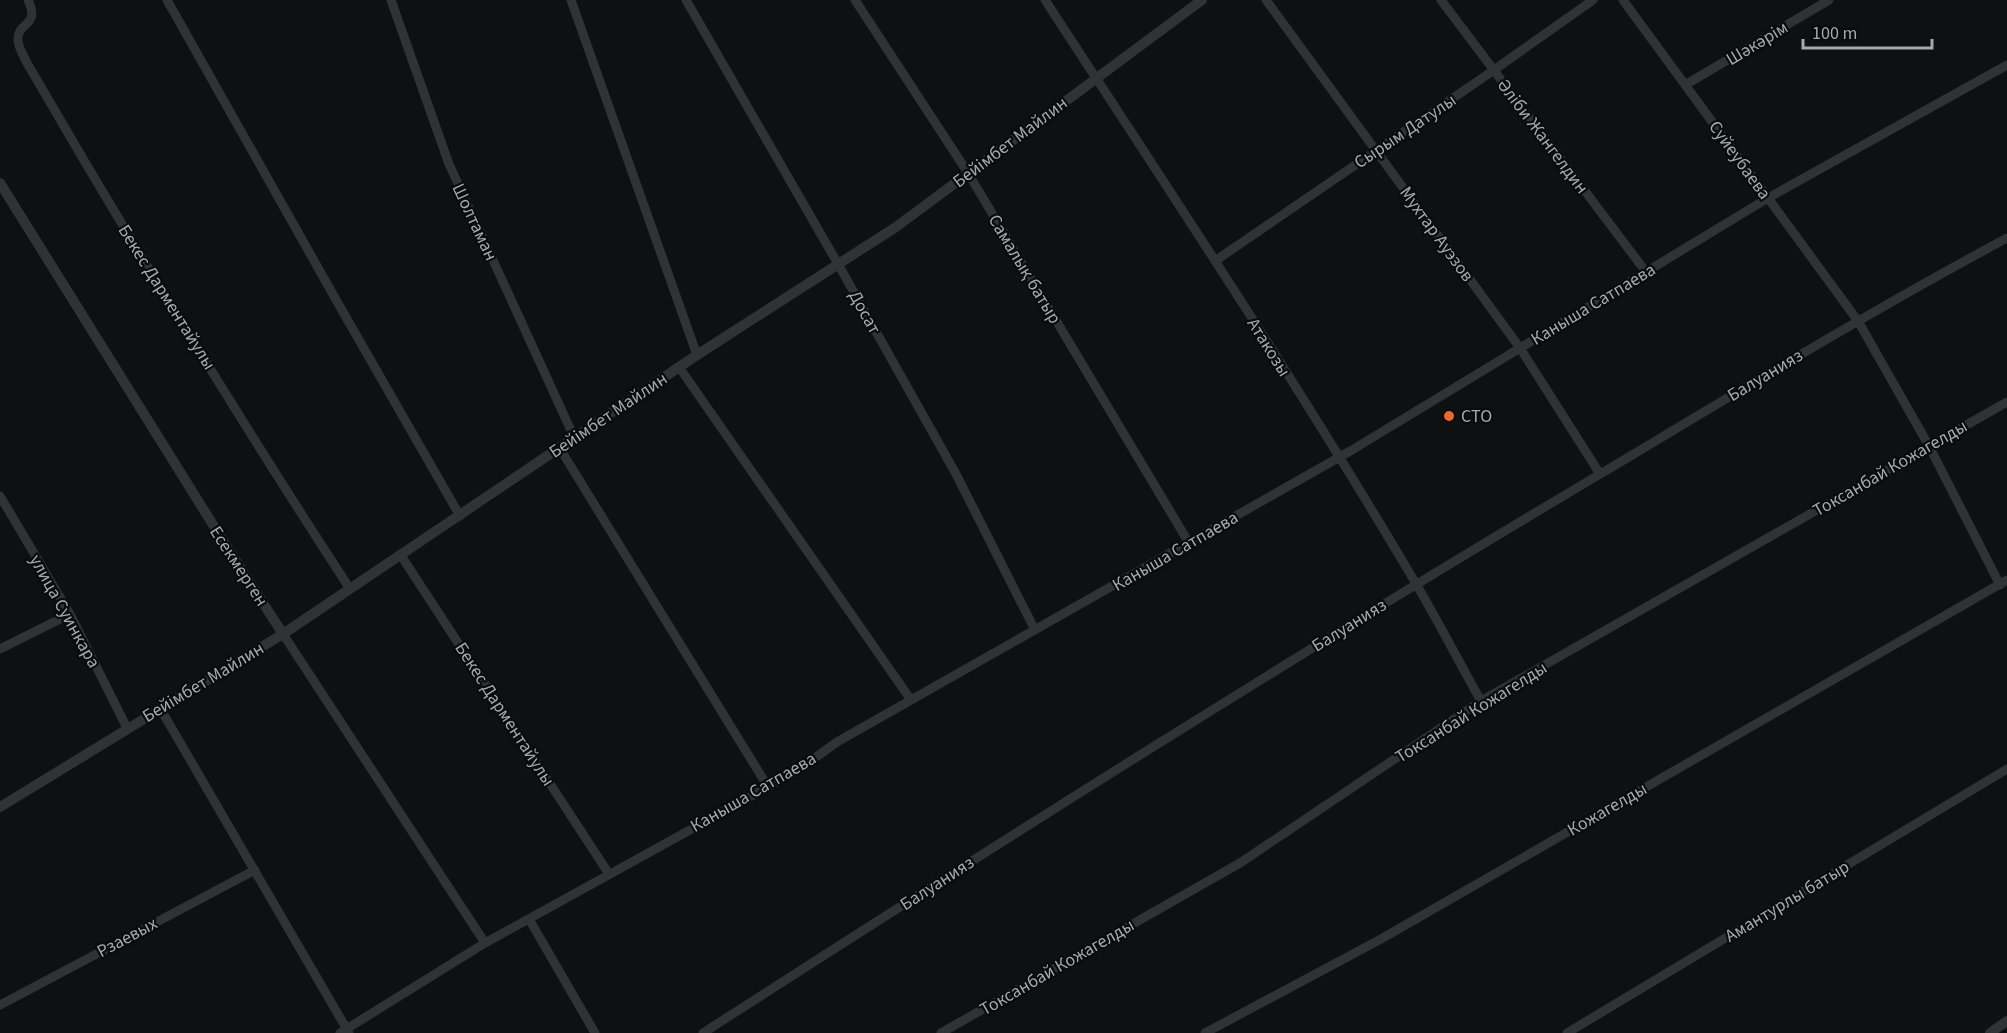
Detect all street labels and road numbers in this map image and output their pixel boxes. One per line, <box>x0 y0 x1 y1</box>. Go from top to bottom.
street label: Шәкәрім <box>1722 15 1793 72</box>
street label: Әліби Жангелдин <box>1491 74 1594 199</box>
street label: Сырым Датулы <box>1349 88 1461 175</box>
street label: Бейімбет Майлин <box>948 91 1073 194</box>
street label: Суйеубаева <box>1702 116 1777 205</box>
street label: Шолтаман <box>446 179 503 265</box>
street label: Мухтар Ауэзов <box>1393 182 1480 287</box>
street label: Самалық батыр <box>982 210 1067 329</box>
street label: Бекес Дарментайулы <box>112 220 221 375</box>
street label: Каныша Сатпаева <box>1526 257 1660 352</box>
street label: Досат <box>842 286 887 339</box>
street label: Атакозы <box>1241 313 1296 381</box>
street label: Балуанияз <box>1723 343 1808 408</box>
street label: Бейімбет Майлин <box>544 366 672 464</box>
street label: Токсанбай Кожагелды <box>1808 414 1972 523</box>
street label: Каныша Сатпаева <box>1108 505 1243 598</box>
street label: Eсекмерген <box>203 521 274 611</box>
street label: улица Суинкара <box>23 550 106 672</box>
street label: Балуанияз <box>1307 593 1391 658</box>
street label: Бейімбет Майлин <box>138 636 269 729</box>
street label: Бекес Дарментайулы <box>449 637 561 791</box>
street label: Токсанбай Кожагелды <box>1391 656 1552 769</box>
street label: Каныша Сатпаева <box>686 746 821 839</box>
street label: Кожагелды <box>1563 777 1652 842</box>
street label: Балуанияз <box>895 850 979 917</box>
street label: Амантурлы батыр <box>1720 854 1854 949</box>
street label: Рзаевых <box>93 911 162 964</box>
street label: Токсанбай Кожагелды <box>975 913 1139 1022</box>

